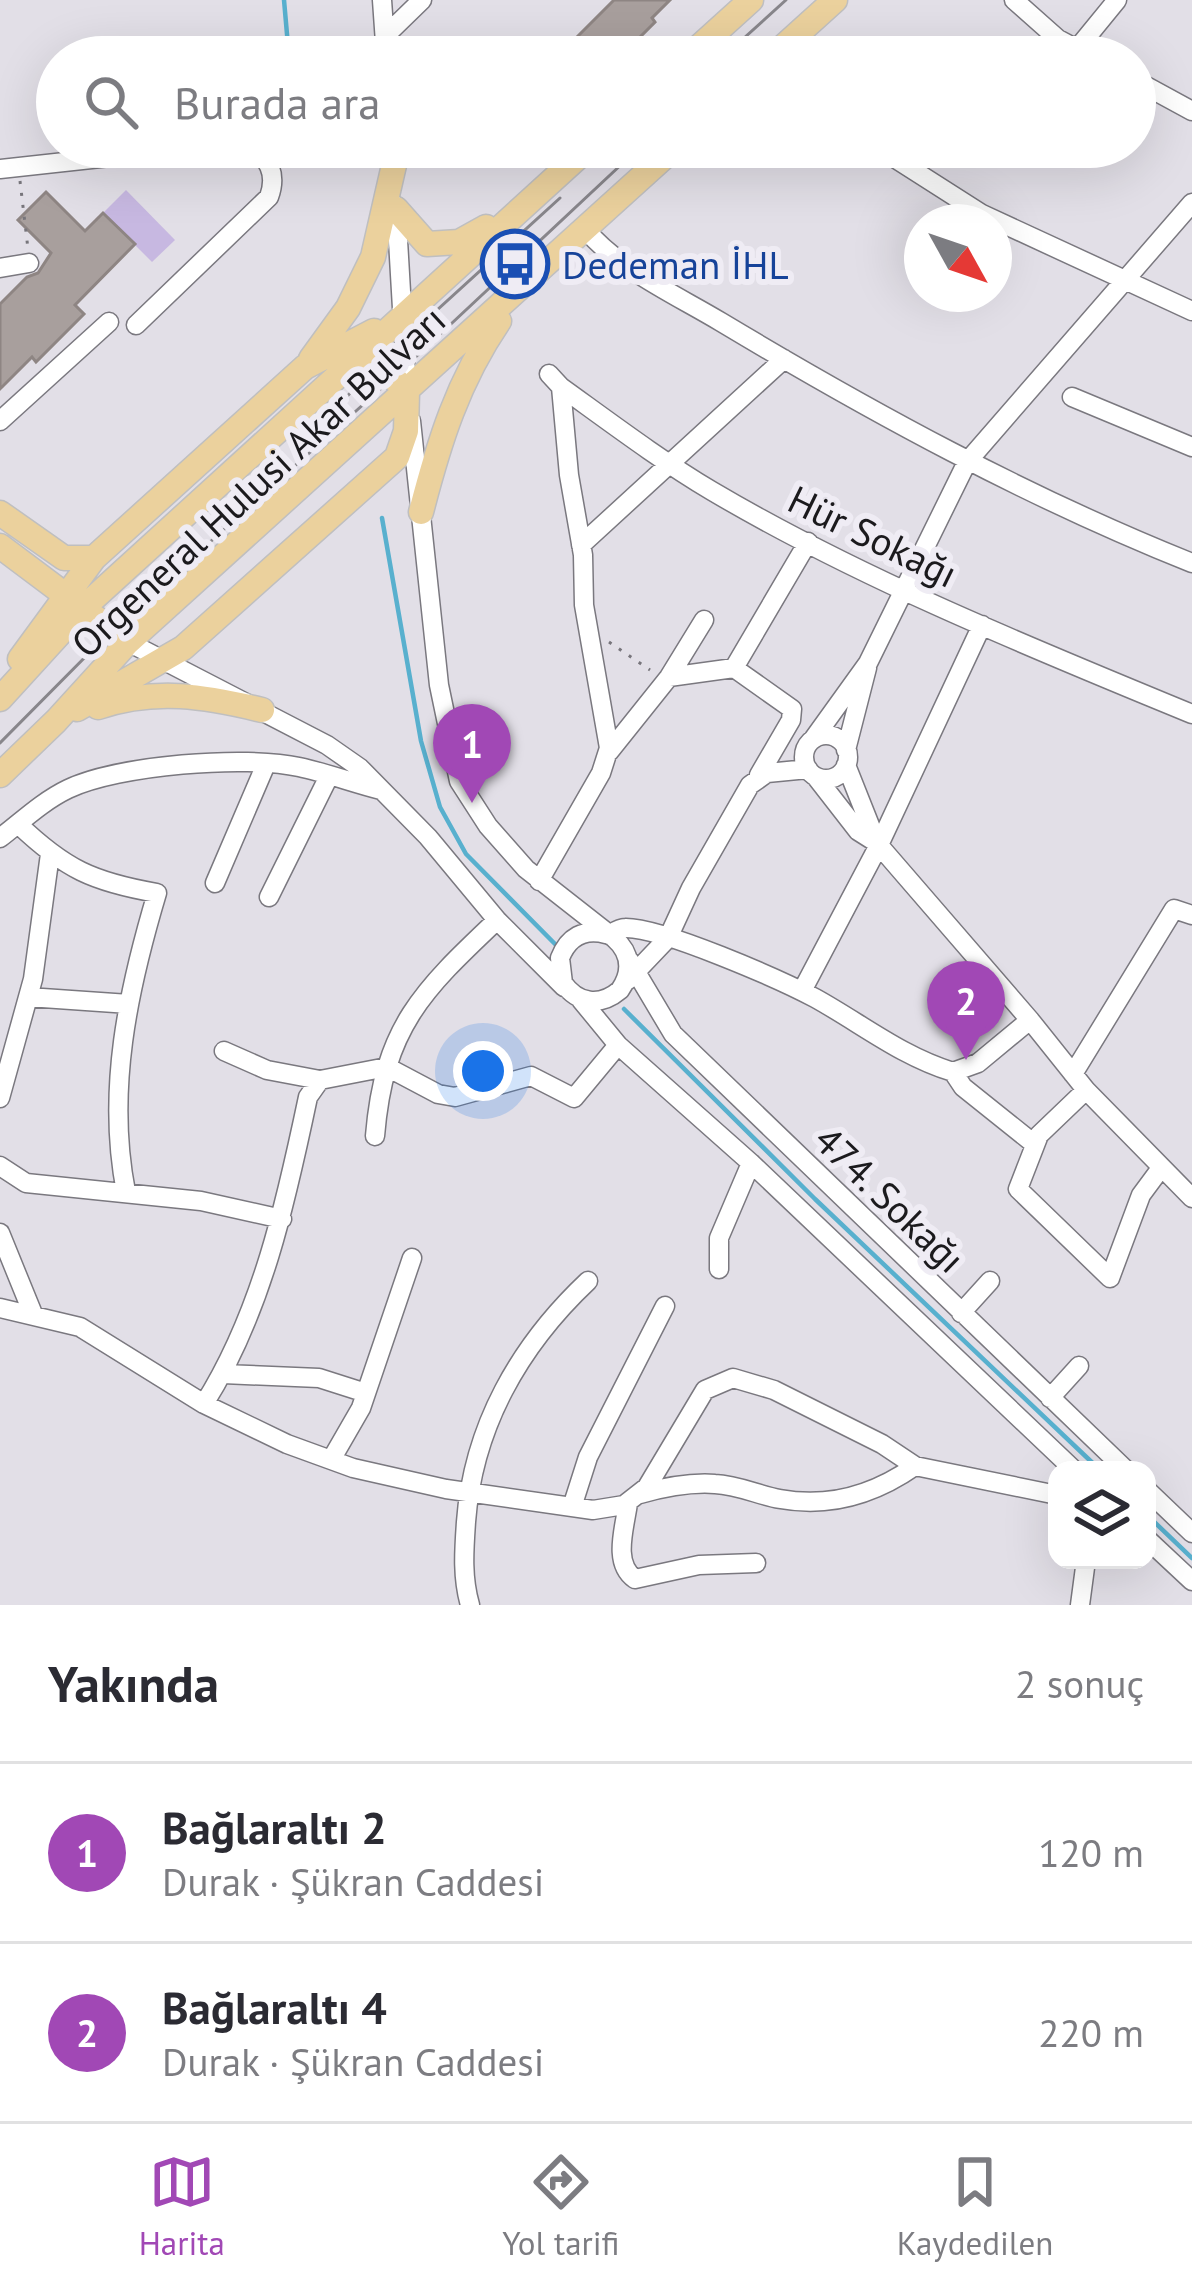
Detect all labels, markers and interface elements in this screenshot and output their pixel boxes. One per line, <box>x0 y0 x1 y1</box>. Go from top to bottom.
search box <box>36 36 1156 168</box>
icon: search <box>78 69 144 135</box>
text: Burada ara <box>174 73 381 131</box>
north arrow <box>904 204 1012 312</box>
bus stop icon: Dedeman İHL <box>480 229 550 299</box>
place label: Dedeman İHL <box>562 239 789 290</box>
street label: Orgeneral Hulusi Akar Bulvarı <box>60 294 456 668</box>
street label: Hür Sokağı <box>780 473 966 599</box>
pin: 1 <box>433 704 511 803</box>
pin: 2 <box>927 961 1005 1060</box>
your location <box>453 1041 513 1101</box>
street label: 474. Sokağı <box>804 1114 976 1284</box>
map controls <box>1048 1461 1156 1569</box>
button: layers <box>1048 1461 1156 1569</box>
text: Yakında <box>48 1650 219 1716</box>
text: 2 sonuç <box>1015 1658 1144 1709</box>
text: Bağlaraltı 2 <box>162 1798 387 1856</box>
text: 1 <box>76 1827 98 1878</box>
text: 120 m <box>1038 1827 1144 1878</box>
text: Durak · Şükran Caddesi <box>162 1856 544 1907</box>
text: Bağlaraltı 4 <box>162 1978 387 2036</box>
text: 2 <box>76 2007 98 2058</box>
text: 220 m <box>1038 2007 1144 2058</box>
text: Durak · Şükran Caddesi <box>162 2036 544 2087</box>
tab: Harita <box>139 2149 225 2264</box>
tab: Yol tarifi <box>502 2149 619 2264</box>
tab: Kaydedilen <box>897 2149 1053 2264</box>

